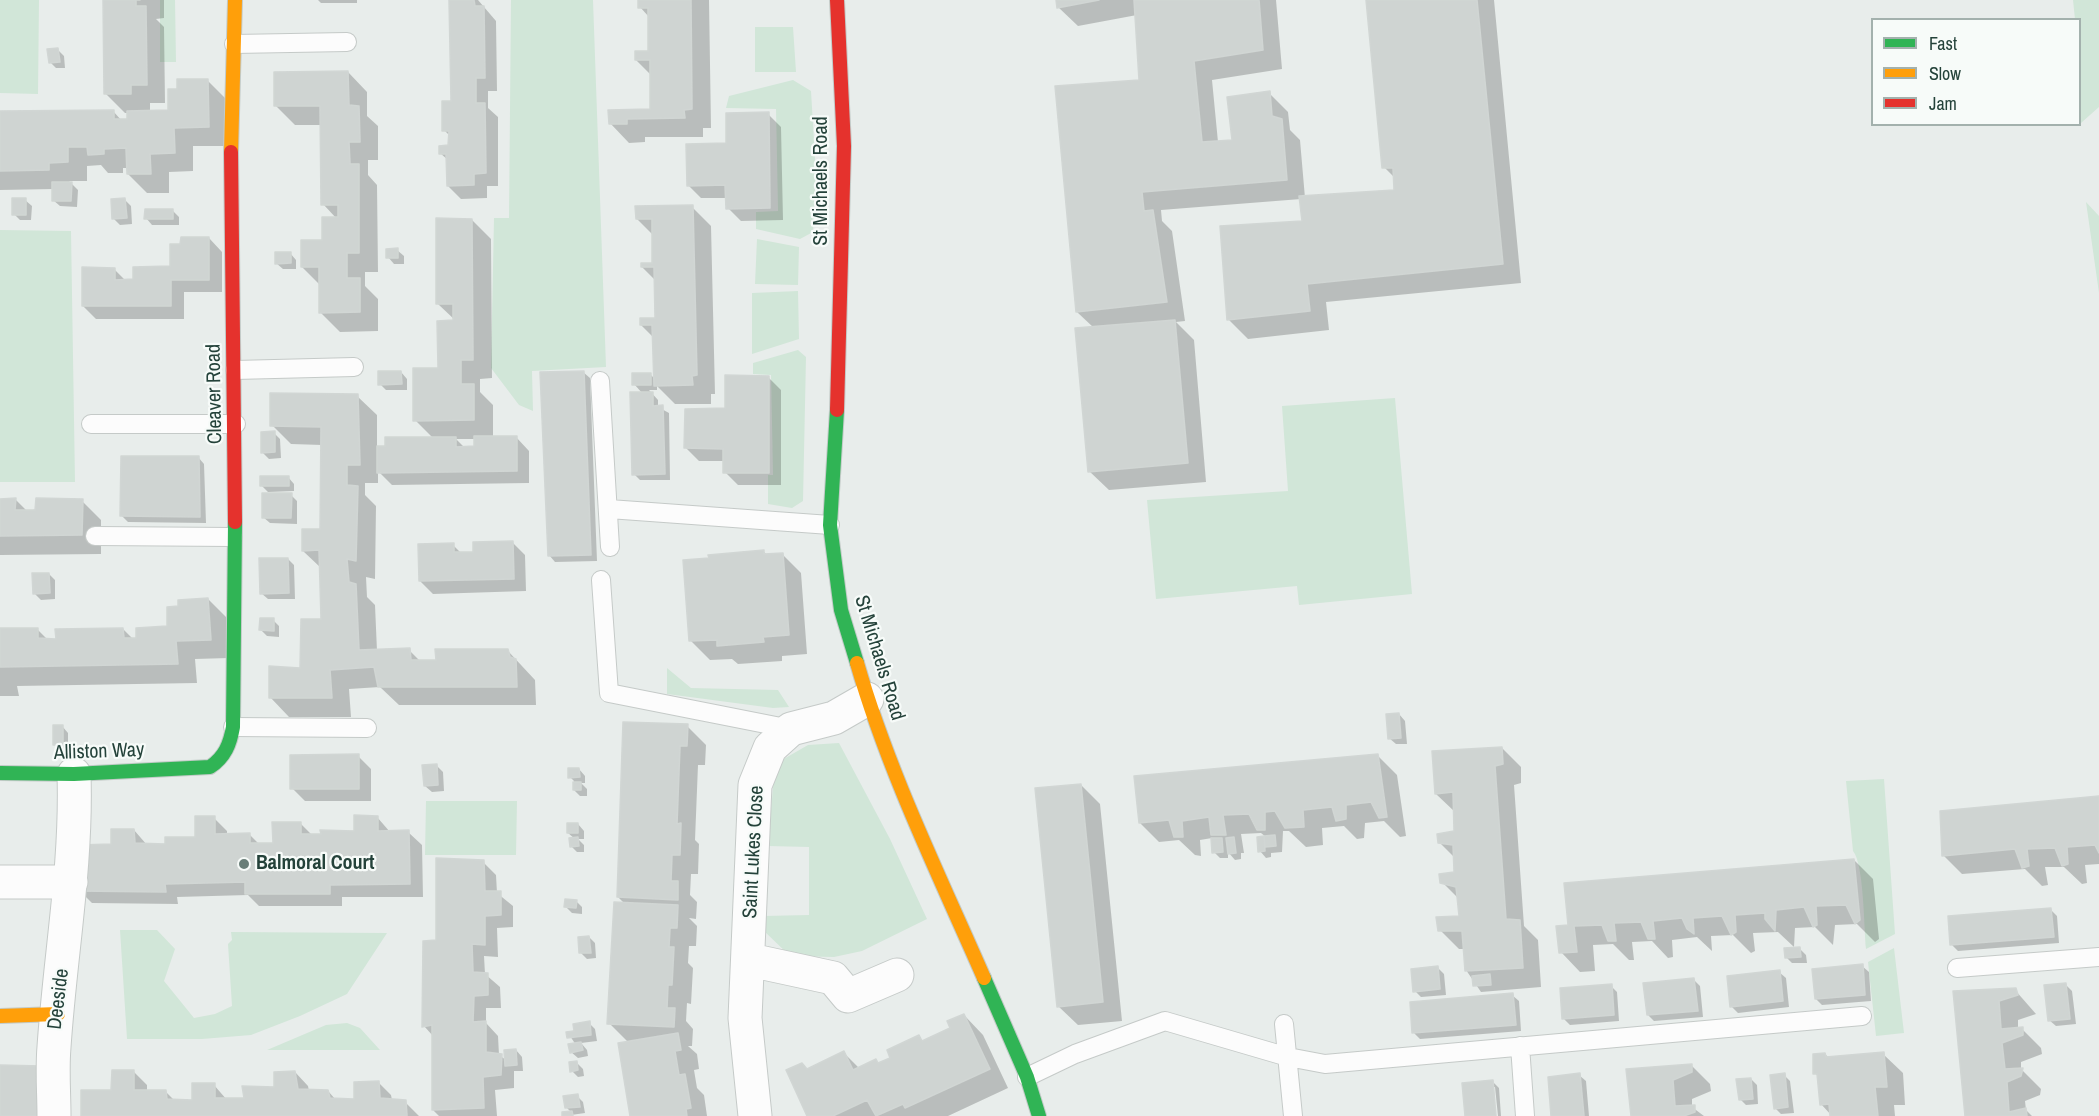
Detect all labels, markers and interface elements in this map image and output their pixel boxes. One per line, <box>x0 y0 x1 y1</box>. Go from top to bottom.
legend <box>1871 18 2081 126</box>
text: Fast <box>1929 31 1957 56</box>
text: Slow <box>1929 61 1961 86</box>
text: Jam <box>1929 91 1957 116</box>
street label: St Michaels Road <box>810 116 834 246</box>
street label: Cleaver Road <box>202 344 228 444</box>
street label: St Michaels Road <box>849 593 909 723</box>
street label: Alliston Way <box>53 738 145 766</box>
street label: Saint Lukes Close <box>739 785 769 919</box>
place label: Balmoral Court <box>256 852 374 876</box>
marker: Balmoral Court <box>237 857 251 871</box>
street label: Deeside <box>43 967 75 1031</box>

